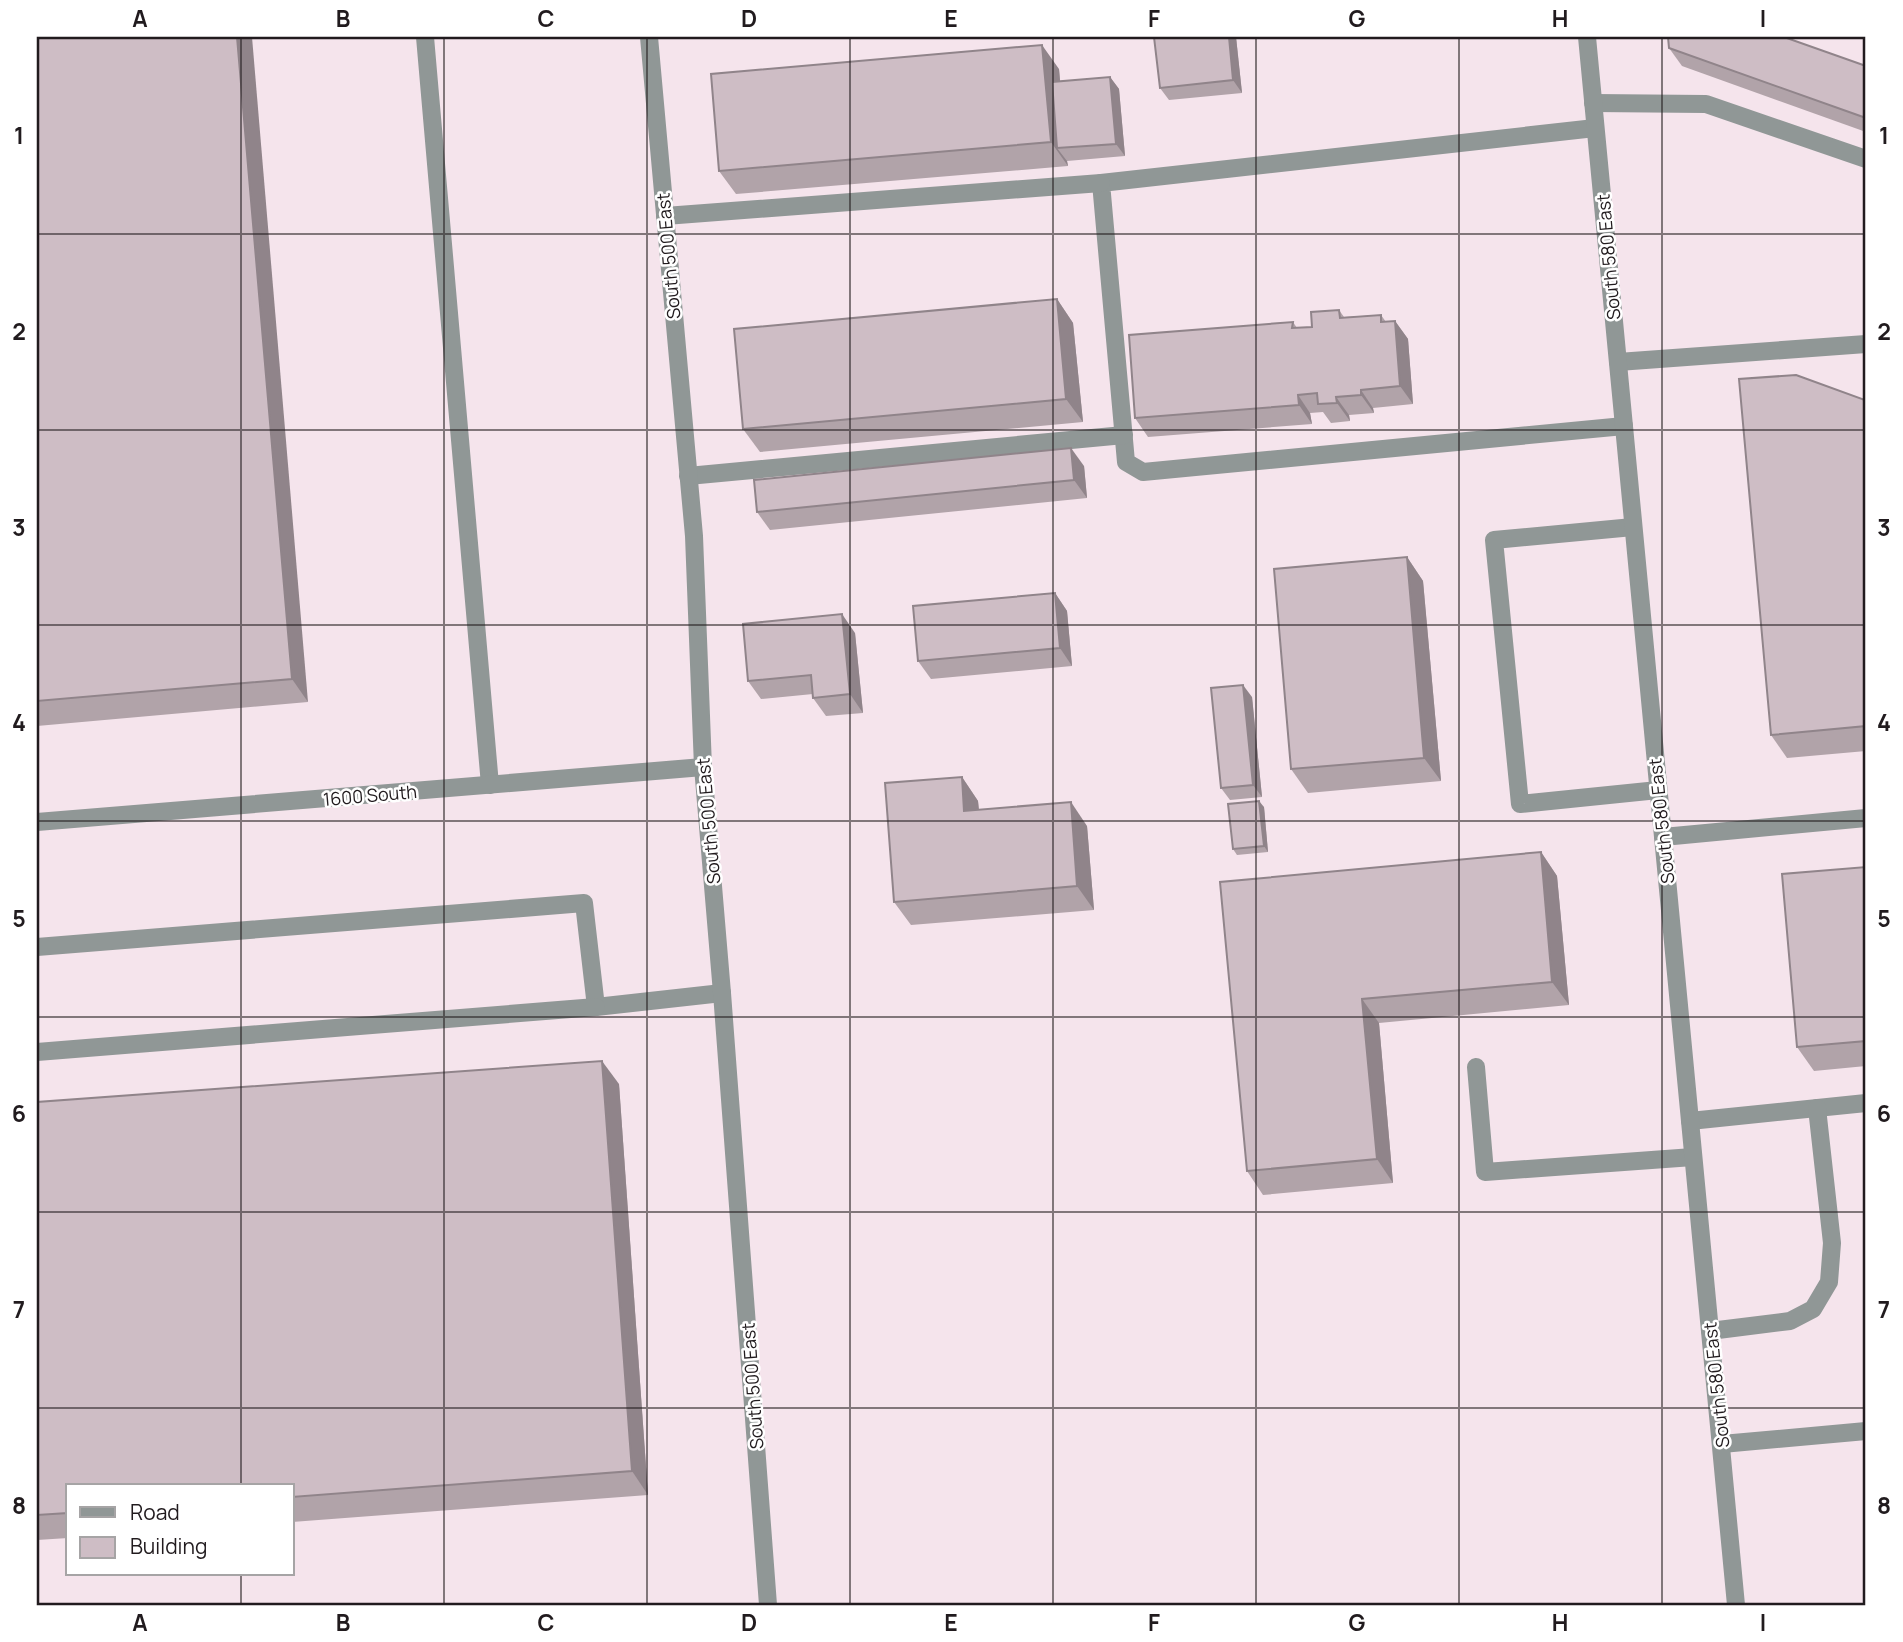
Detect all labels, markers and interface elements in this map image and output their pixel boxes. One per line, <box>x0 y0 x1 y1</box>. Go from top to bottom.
text: A <box>132 2 148 34</box>
text: B <box>336 2 350 34</box>
text: C <box>538 2 555 34</box>
text: D <box>741 2 757 34</box>
text: E <box>944 2 958 34</box>
text: F <box>1148 2 1160 34</box>
text: G <box>1349 2 1366 34</box>
text: H <box>1552 2 1568 34</box>
text: I <box>1760 2 1766 34</box>
text: 1 <box>14 119 24 151</box>
text: 1 <box>1879 119 1889 151</box>
street label: South 500 East <box>651 192 685 320</box>
street label: South 580 East <box>1591 193 1625 321</box>
text: 2 <box>12 315 26 347</box>
text: 2 <box>1877 315 1891 347</box>
text: 3 <box>12 511 26 543</box>
text: 3 <box>1877 511 1891 543</box>
text: 4 <box>12 706 26 738</box>
text: 4 <box>1877 706 1891 738</box>
street label: South 500 East <box>691 757 725 885</box>
street label: South 580 East <box>1642 757 1680 885</box>
street label: 1600 South <box>322 779 418 811</box>
text: 5 <box>12 902 26 934</box>
text: 5 <box>1877 902 1891 934</box>
text: 6 <box>12 1097 26 1129</box>
text: 6 <box>1877 1097 1891 1129</box>
text: 7 <box>13 1293 25 1325</box>
text: 7 <box>1878 1293 1890 1325</box>
street label: South 580 East <box>1697 1321 1735 1449</box>
street label: South 500 East <box>736 1322 768 1450</box>
legend <box>66 1484 294 1576</box>
text: 8 <box>12 1489 26 1521</box>
text: 8 <box>1877 1489 1891 1521</box>
text: Road <box>130 1498 180 1526</box>
text: Building <box>130 1532 207 1560</box>
text: A <box>132 1606 148 1638</box>
text: B <box>336 1606 350 1638</box>
text: C <box>538 1606 555 1638</box>
text: D <box>741 1606 757 1638</box>
text: E <box>944 1606 958 1638</box>
text: F <box>1148 1606 1160 1638</box>
text: G <box>1349 1606 1366 1638</box>
text: H <box>1552 1606 1568 1638</box>
text: I <box>1760 1606 1766 1638</box>

